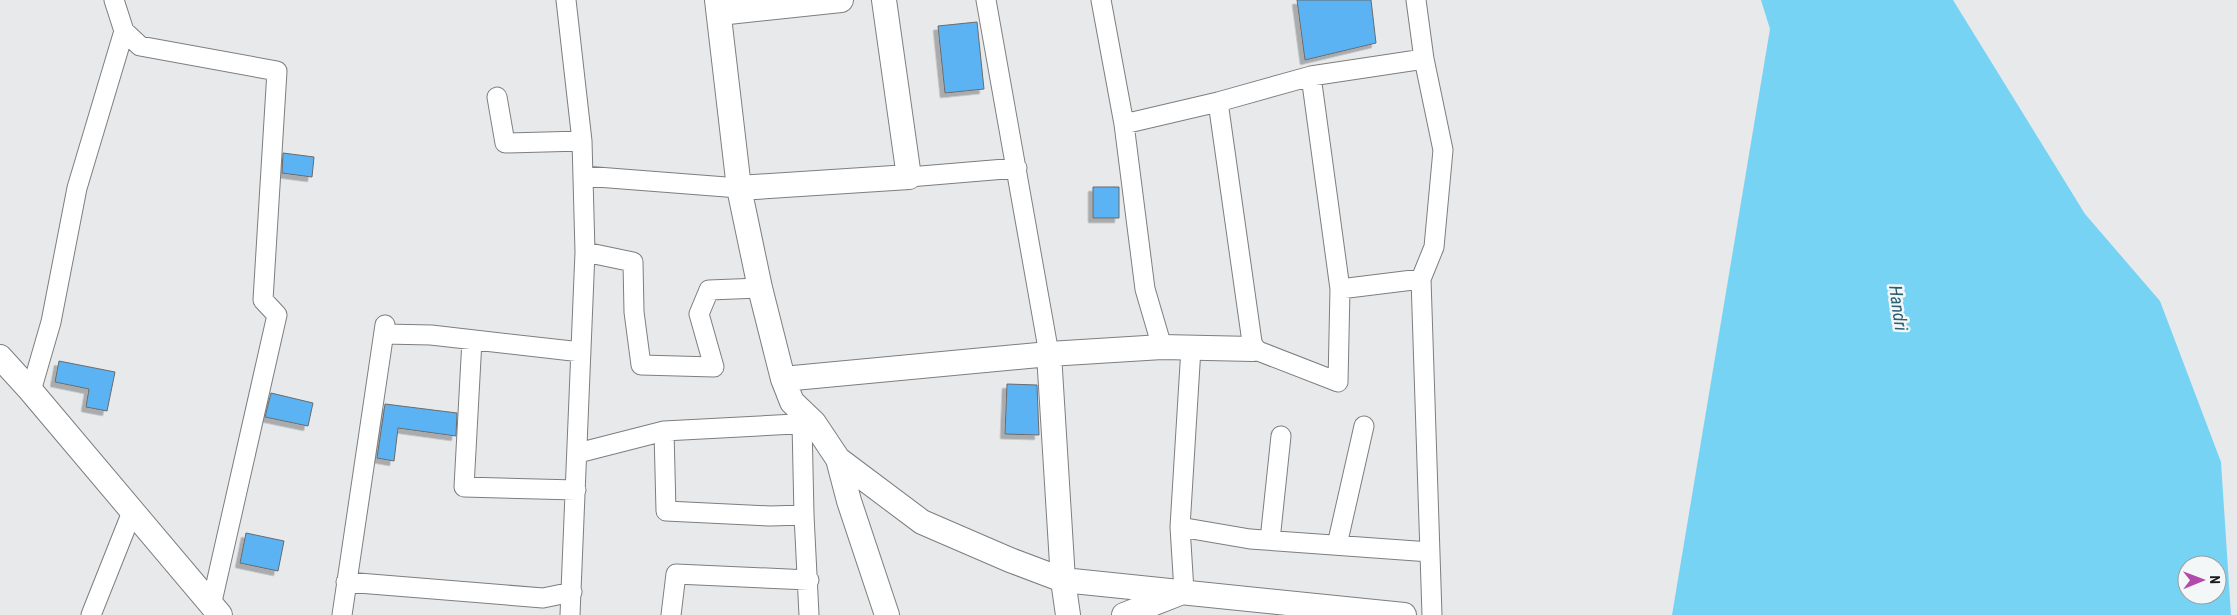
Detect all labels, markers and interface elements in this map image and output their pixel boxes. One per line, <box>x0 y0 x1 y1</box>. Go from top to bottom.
water label: Handri <box>1885 284 1912 333</box>
north arrow <box>2177 555 2227 605</box>
text: N <box>2207 575 2223 584</box>

